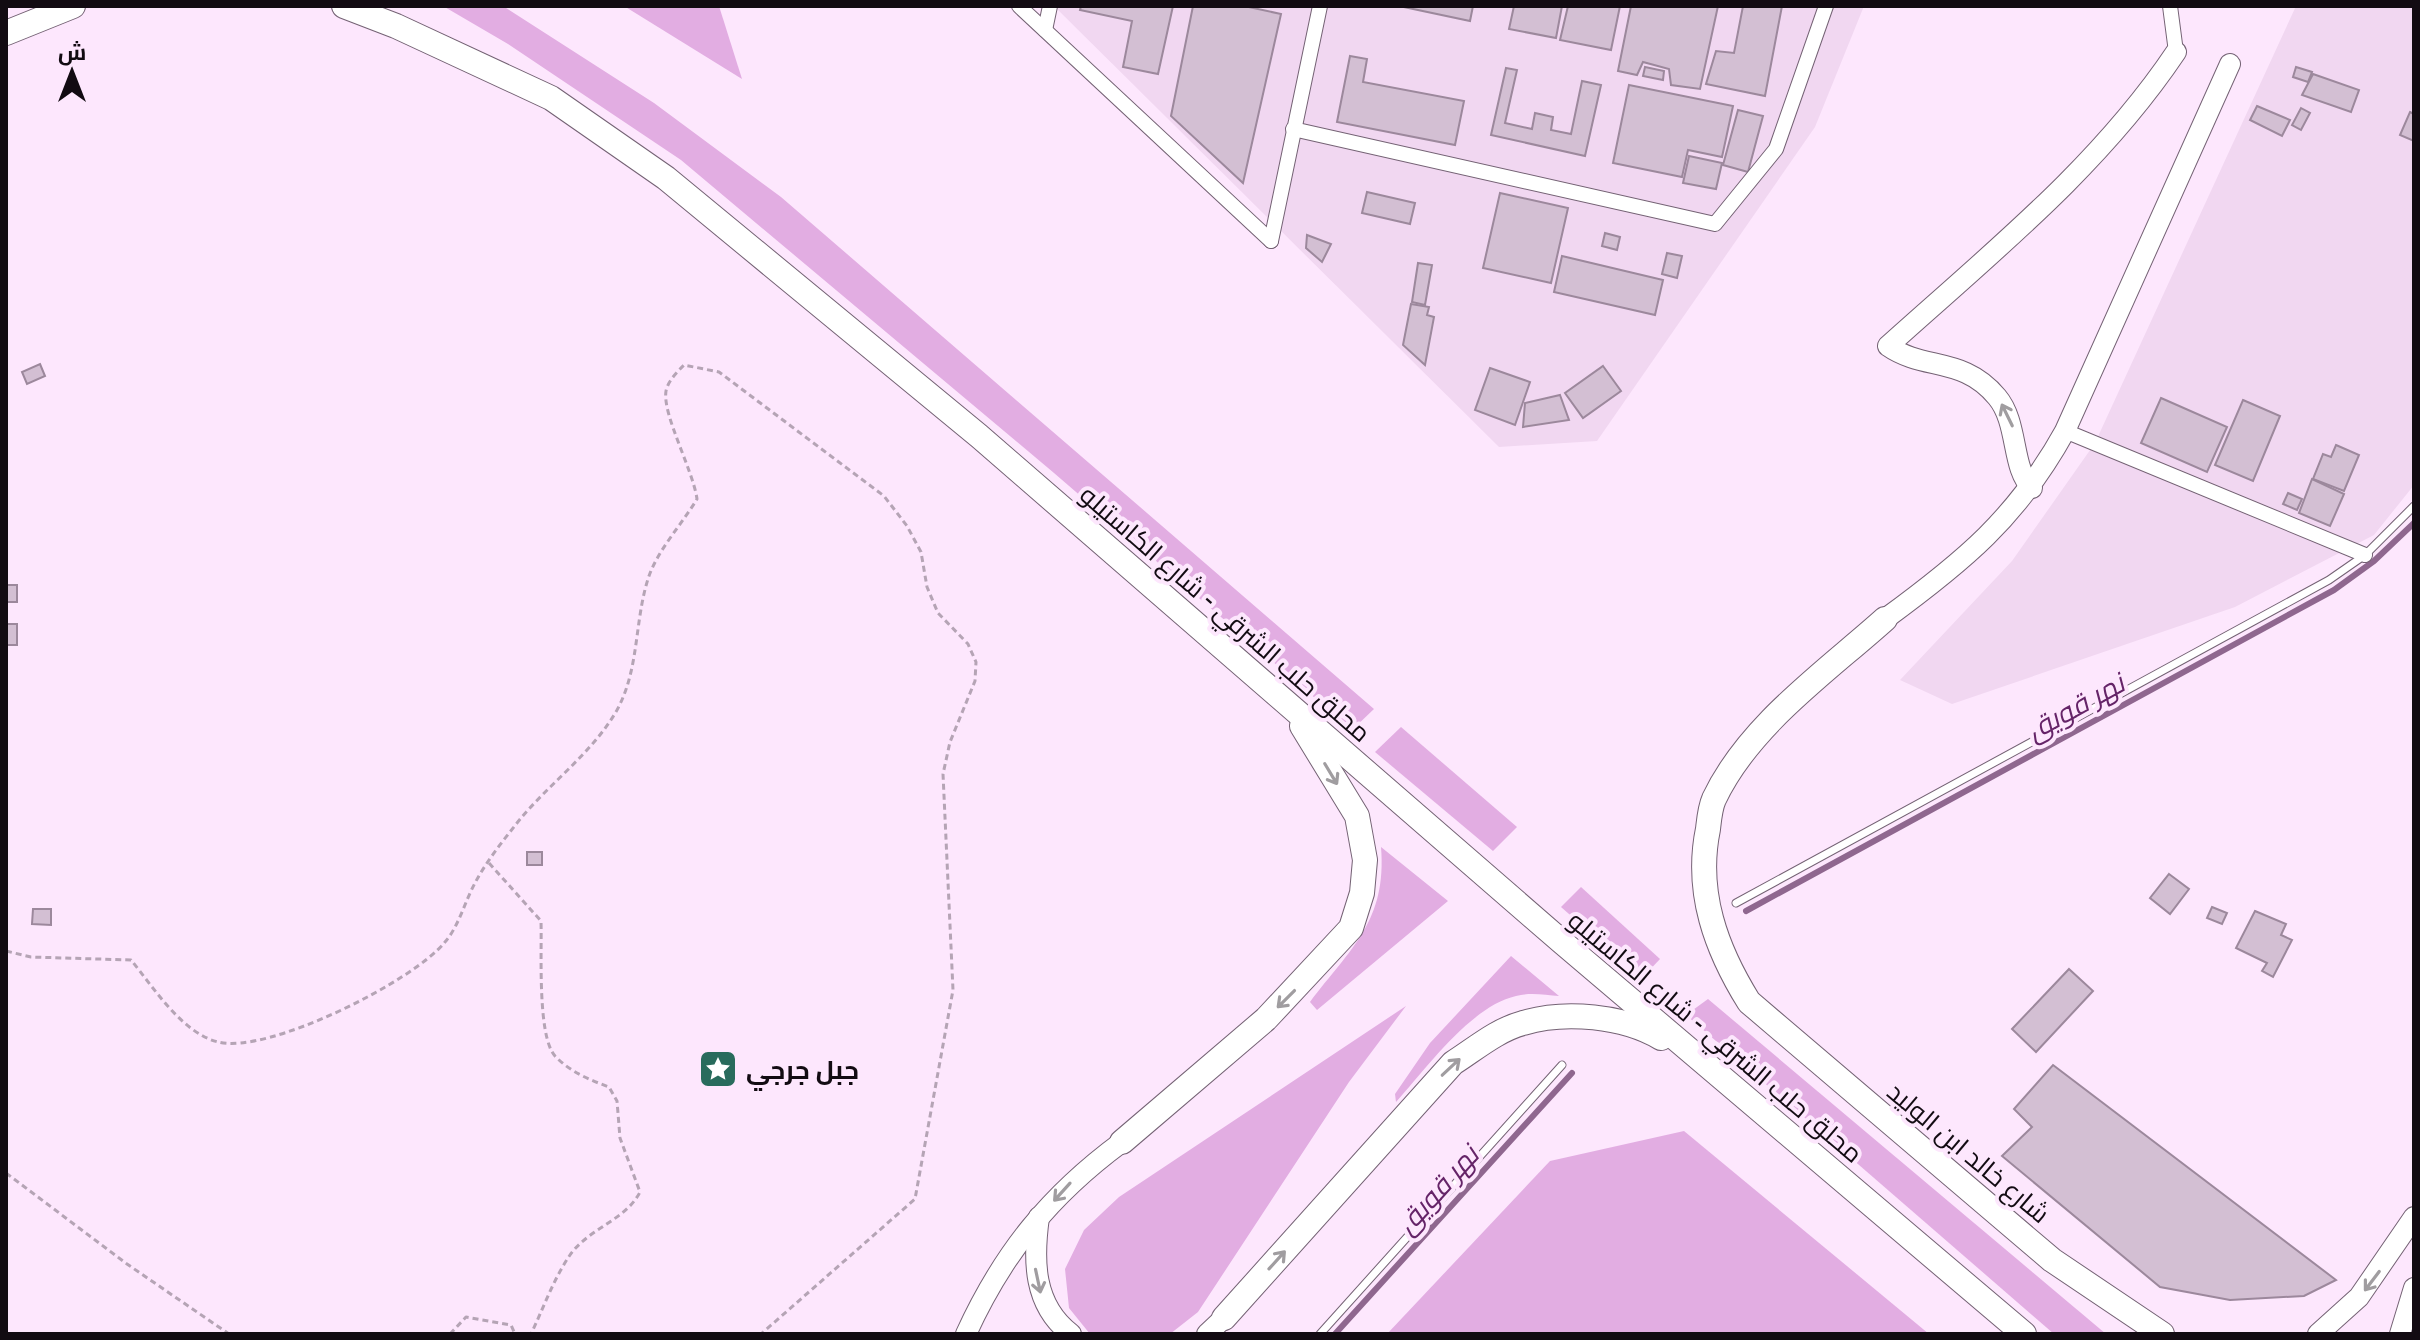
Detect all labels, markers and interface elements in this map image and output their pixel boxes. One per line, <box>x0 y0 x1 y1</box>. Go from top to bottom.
north arrow <box>32 32 112 112</box>
text: ش <box>58 37 86 66</box>
one-way arrow <box>1999 404 2014 428</box>
street label: محلق حلب الشرقي - شارع الكاستيلو <box>1070 477 1379 753</box>
water label: نهر قويق <box>2019 663 2133 748</box>
one-way arrow <box>1323 762 1339 785</box>
street label: محلق حلب الشرقي - شارع الكاستيلو <box>1558 902 1871 1173</box>
one-way arrow <box>1277 989 1296 1009</box>
place icon: جبل جرجي <box>697 1048 739 1090</box>
place label: جبل جرجي <box>746 1052 859 1091</box>
one-way arrow <box>1441 1058 1461 1077</box>
street label: شارع خالد ابن الوليد <box>1880 1074 2057 1231</box>
water label: نهر قويق <box>1388 1135 1488 1241</box>
one-way arrow <box>1052 1182 1071 1202</box>
one-way arrow <box>1267 1250 1285 1270</box>
one-way arrow <box>1031 1267 1046 1293</box>
one-way arrow <box>2363 1270 2380 1291</box>

